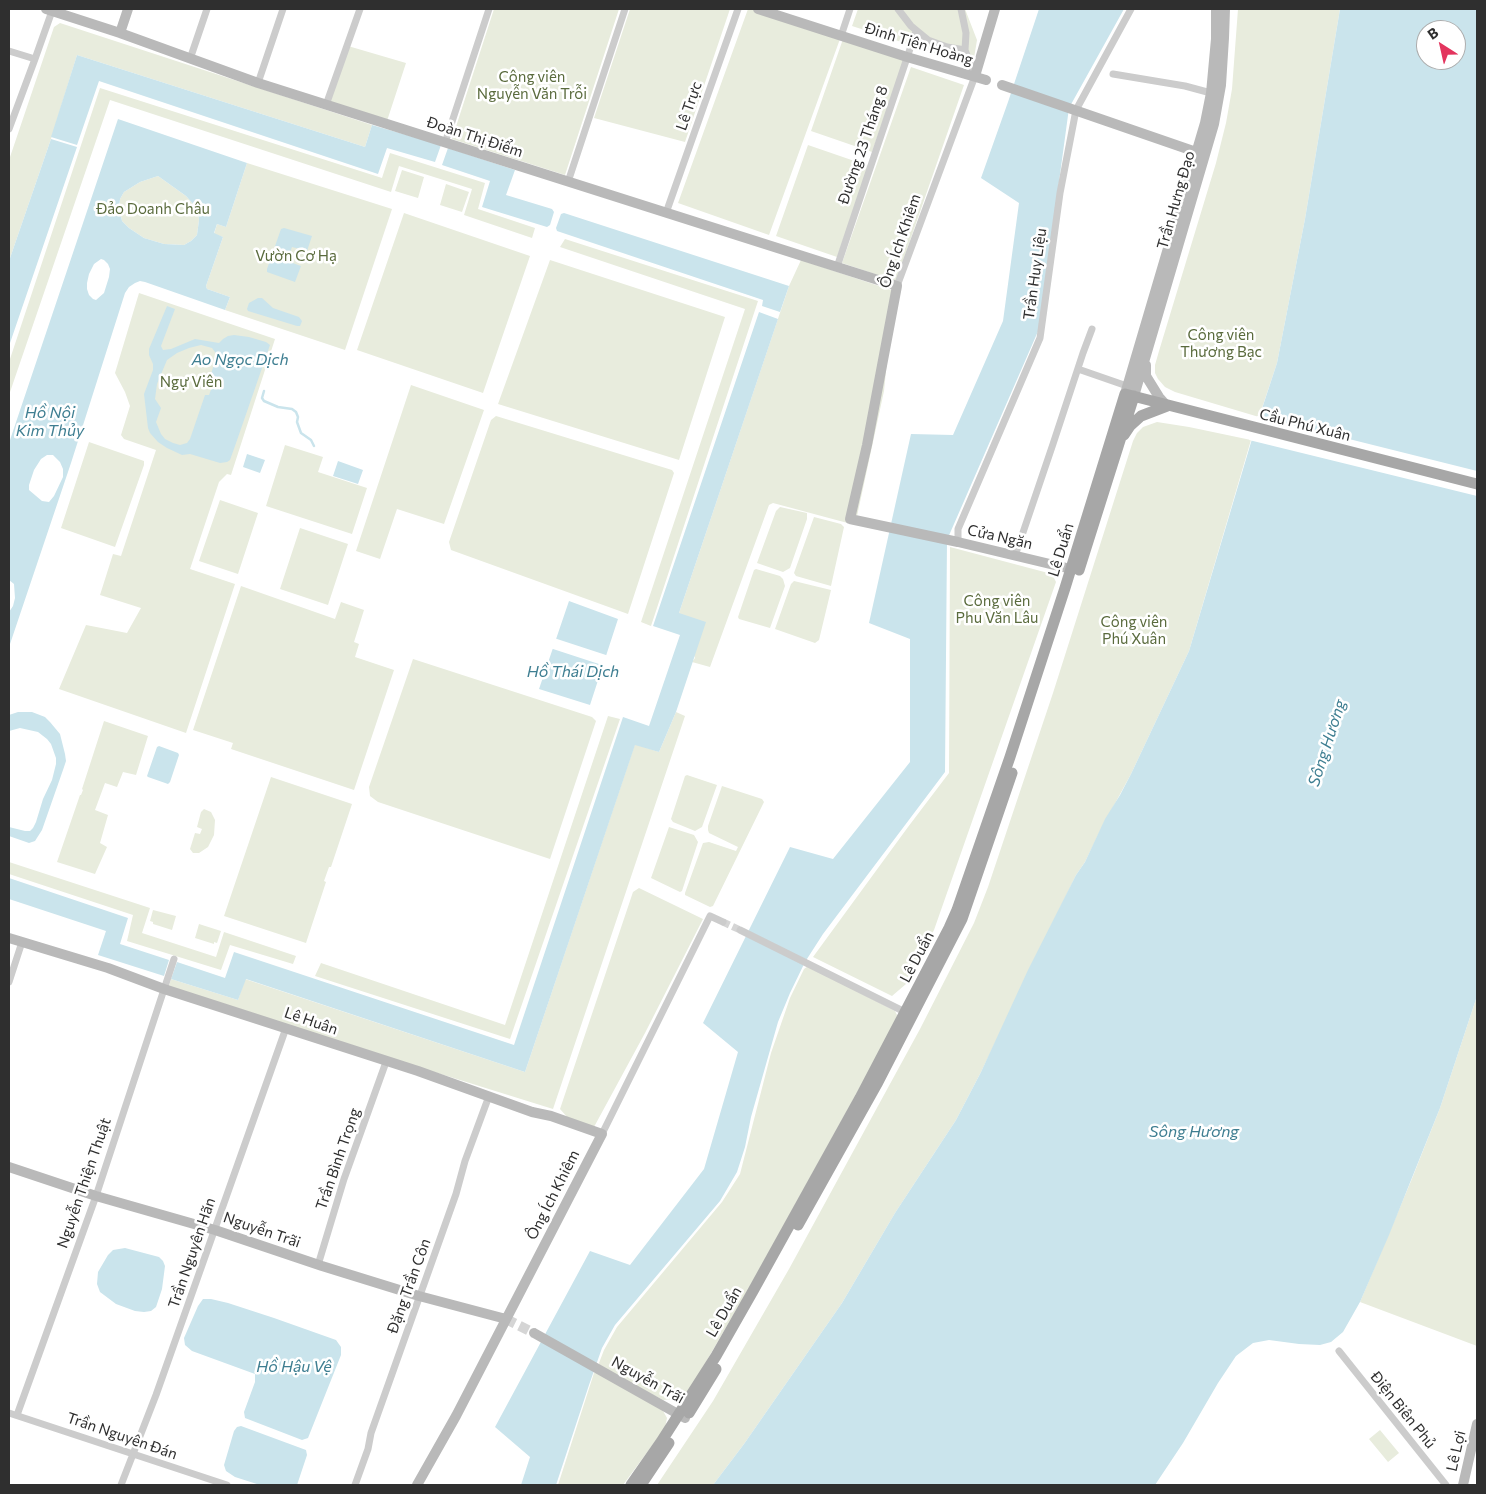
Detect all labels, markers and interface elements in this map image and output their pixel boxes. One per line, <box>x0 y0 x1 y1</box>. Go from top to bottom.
street label: Đinh Tiên Hoàng <box>863 19 975 69</box>
north arrow <box>1416 20 1466 70</box>
text: B <box>1424 23 1441 43</box>
park label: Công viên Nguyễn Văn Trỗi <box>477 68 587 103</box>
street label: Lê Trực <box>672 79 706 133</box>
street label: Đường 23 Tháng 8 <box>834 83 892 207</box>
street label: Đoàn Thị Điểm <box>425 113 525 161</box>
street label: Trần Hưng Đạo <box>1153 149 1199 251</box>
street label: Ông Ích Khiêm <box>875 192 925 290</box>
park label: Đảo Doanh Châu <box>96 200 210 218</box>
street label: Trần Huy Liệu <box>1020 227 1050 321</box>
park label: Vườn Cơ Hạ <box>255 247 337 265</box>
park label: Công viên Thương Bạc <box>1180 326 1262 361</box>
water label: Ao Ngọc Dịch <box>191 350 289 370</box>
park label: Ngự Viên <box>160 373 222 391</box>
water label: Hồ Nội Kim Thủy <box>16 403 84 441</box>
street label: Cầu Phú Xuân <box>1258 405 1352 445</box>
street label: Cửa Ngăn <box>966 521 1034 553</box>
street label: Lê Duẩn <box>1044 521 1078 579</box>
park label: Công viên Phu Văn Lâu <box>956 592 1038 627</box>
park label: Công viên Phú Xuân <box>1101 613 1167 648</box>
water label: Hồ Thái Dịch <box>527 662 619 682</box>
water label: Sông Hương <box>1304 697 1350 789</box>
street label: Lê Duẩn <box>896 928 938 986</box>
street label: Lê Huân <box>282 1003 340 1039</box>
street label: Trần Bình Trọng <box>312 1106 364 1212</box>
street label: Nguyễn Thiện Thuật <box>53 1115 115 1251</box>
water label: Sông Hương <box>1149 1122 1239 1142</box>
street label: Ông Ích Khiêm <box>523 1147 583 1243</box>
street label: Trần Nguyên Hãn <box>165 1195 219 1311</box>
street label: Nguyễn Trãi <box>221 1208 303 1252</box>
street label: Đặng Trần Côn <box>383 1236 435 1336</box>
street label: Lê Duẩn <box>702 1284 746 1340</box>
street label: Nguyễn Trãi <box>608 1353 688 1407</box>
water label: Hồ Hậu Vệ <box>256 1357 332 1377</box>
street label: Điện Biên Phủ <box>1367 1368 1439 1452</box>
street label: Trần Nguyên Đán <box>64 1409 180 1463</box>
street label: Lê Lợi <box>1443 1429 1469 1473</box>

